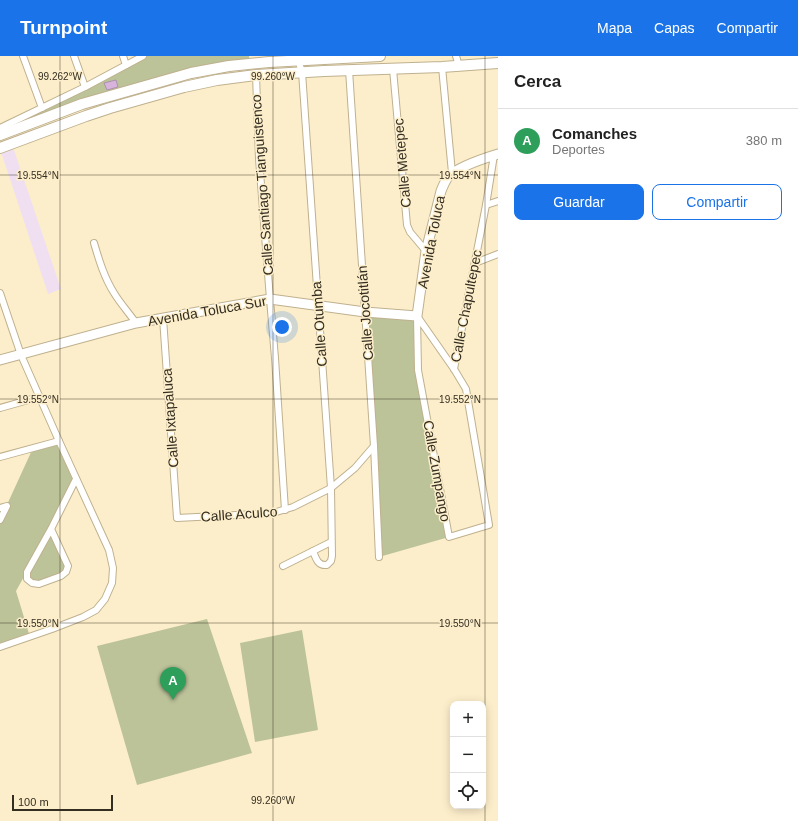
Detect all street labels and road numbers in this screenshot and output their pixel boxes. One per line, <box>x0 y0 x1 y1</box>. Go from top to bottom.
street label: Calle Santiago Tianguistenco <box>248 94 276 276</box>
street label: Calle Metepec <box>390 118 414 208</box>
street label: Avenida Toluca <box>414 194 448 290</box>
street label: Calle Chapultepec <box>447 248 485 364</box>
street label: Calle Jocotitlán <box>354 265 376 361</box>
street label: Calle Otumba <box>308 281 330 367</box>
street label: Avenida Toluca Sur <box>146 293 268 329</box>
street label: Calle Ixtapaluca <box>159 368 181 468</box>
street label: Calle Zumpango <box>420 419 454 523</box>
street label: Calle Aculco <box>200 503 278 525</box>

